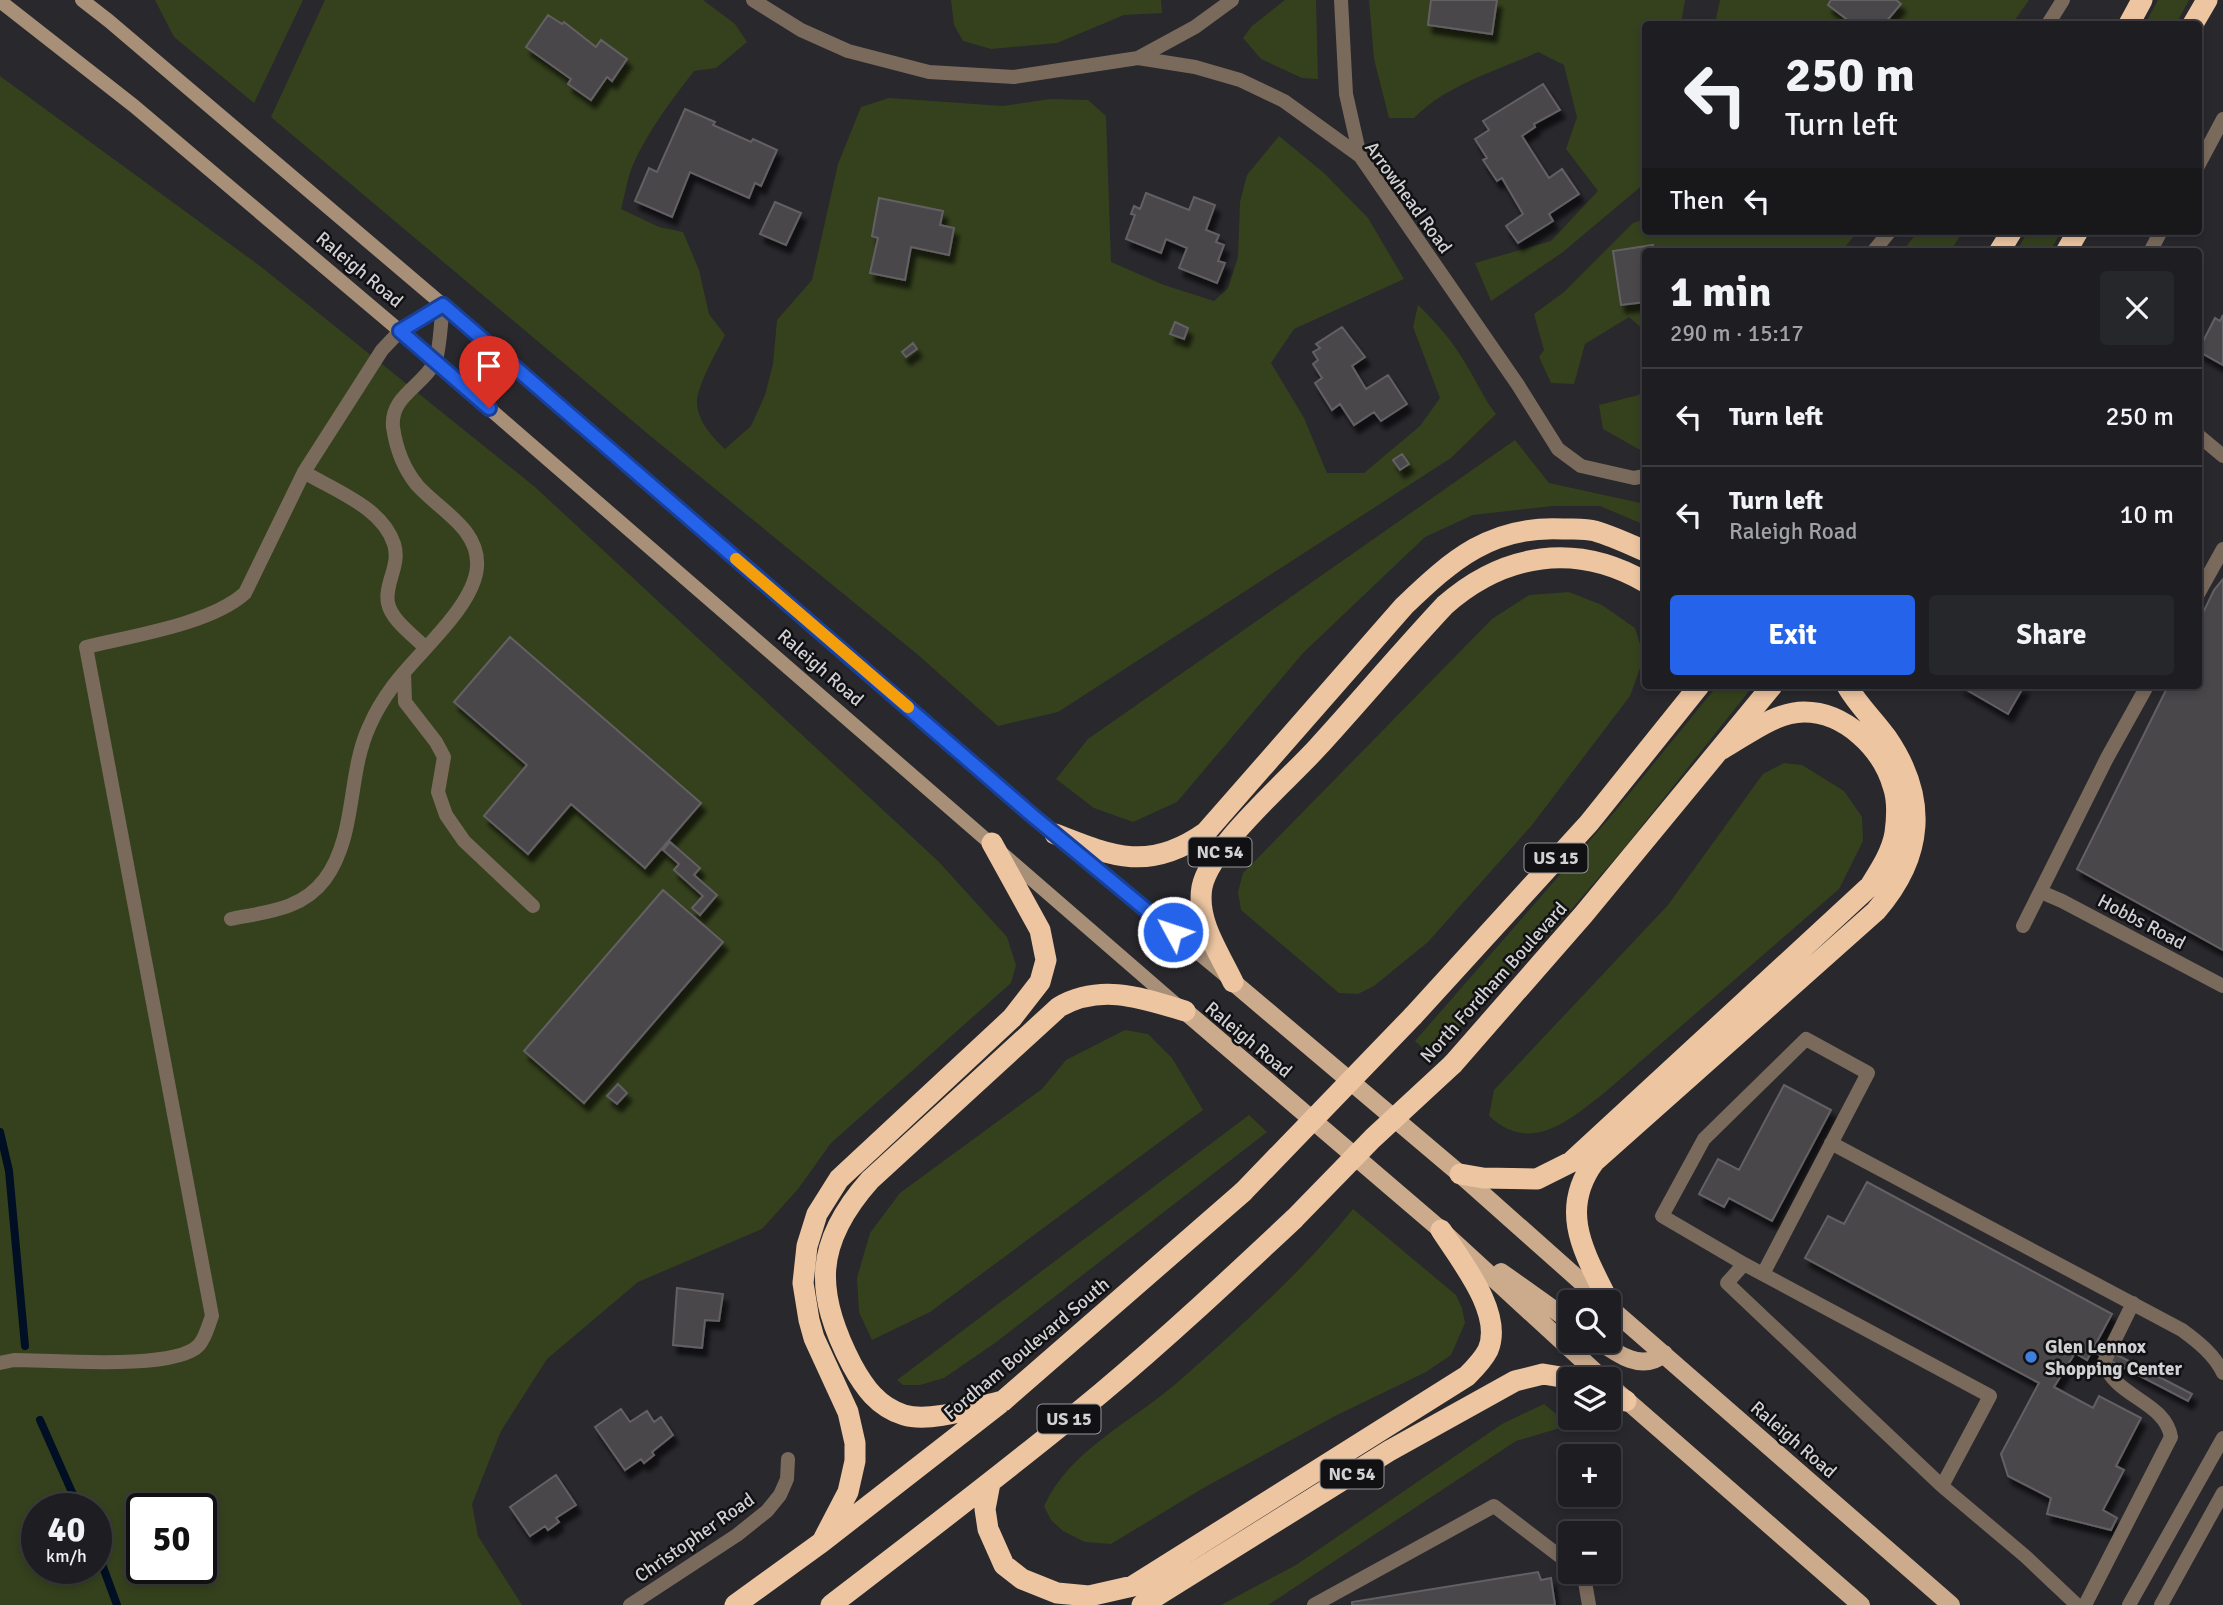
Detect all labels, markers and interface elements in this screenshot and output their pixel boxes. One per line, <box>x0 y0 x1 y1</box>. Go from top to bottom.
text: 250 m <box>1785 45 1915 105</box>
icon: left <box>1670 49 1761 140</box>
text: Turn left <box>1785 105 1898 144</box>
street label: Arrowhead Road <box>1359 137 1457 258</box>
icon: left <box>1738 182 1776 220</box>
text: Then <box>1670 185 1724 217</box>
street label: Raleigh Road <box>311 226 408 313</box>
text: 1 min <box>1670 267 1771 318</box>
button: close <box>2100 271 2174 345</box>
text: 290 m · 15:17 <box>1670 319 1804 348</box>
pin <box>459 336 519 408</box>
icon: arrive <box>470 347 508 385</box>
icon: left <box>1670 398 1708 436</box>
text: Turn left <box>1729 401 1823 433</box>
text: 250 m <box>2105 401 2174 433</box>
text: Turn left <box>1729 485 1823 517</box>
icon: left <box>1670 496 1708 534</box>
text: 10 m <box>2119 499 2174 531</box>
text: Raleigh Road <box>1729 517 1858 546</box>
button: Exit <box>1670 595 1915 675</box>
button: Share <box>1929 595 2174 675</box>
street label: Raleigh Road <box>772 624 868 712</box>
road number: NC 54 <box>1188 838 1252 866</box>
road number: US 15 <box>1524 844 1588 872</box>
street label: Hobbs Road <box>2094 889 2190 955</box>
position arrow <box>1136 895 1210 969</box>
street label: North Fordham Boulevard <box>1415 897 1572 1068</box>
street label: Raleigh Road <box>1200 996 1297 1083</box>
street label: Fordham Boulevard South <box>939 1272 1114 1425</box>
map controls <box>1558 1290 1621 1584</box>
button: search <box>1558 1290 1621 1353</box>
place label: Glen Lennox Shopping Center <box>2045 1335 2182 1381</box>
marker: Glen Lennox Shopping Center <box>2023 1349 2039 1365</box>
button: layers <box>1558 1367 1621 1430</box>
street label: Raleigh Road <box>1745 1396 1841 1484</box>
road number: US 15 <box>1038 1404 1100 1434</box>
button: + <box>1558 1444 1621 1507</box>
road number: NC 54 <box>1320 1460 1384 1489</box>
street label: Christopher Road <box>630 1488 759 1588</box>
speed limit sign: 50 <box>126 1493 217 1584</box>
text: 40 <box>48 1508 85 1551</box>
button: − <box>1558 1521 1621 1584</box>
text: km/h <box>46 1545 87 1567</box>

